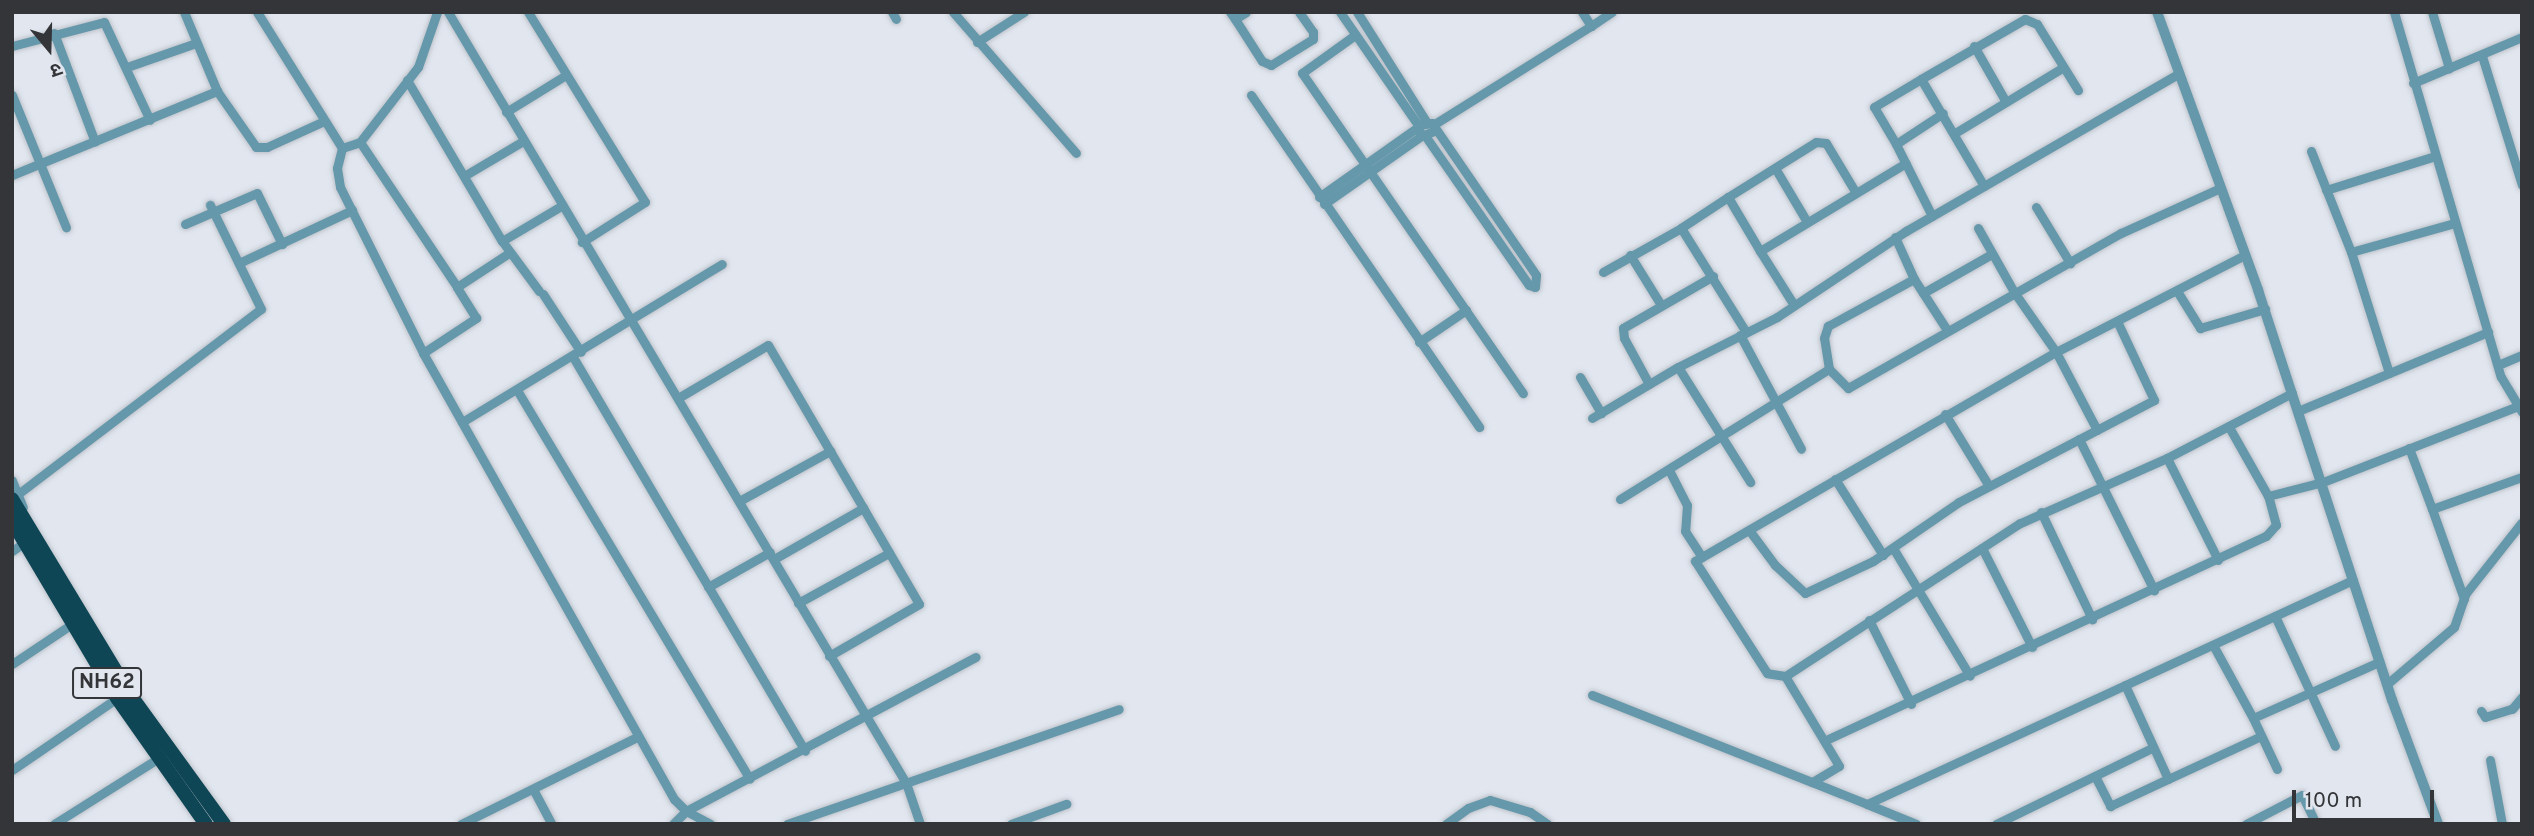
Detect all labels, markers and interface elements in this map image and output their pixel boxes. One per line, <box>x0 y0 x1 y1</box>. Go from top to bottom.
north arrow <box>14 14 84 84</box>
text: उ <box>47 56 65 82</box>
road number: NH62 <box>72 666 142 700</box>
scale bar <box>2296 776 2438 820</box>
text: 100 m <box>2305 788 2362 815</box>

